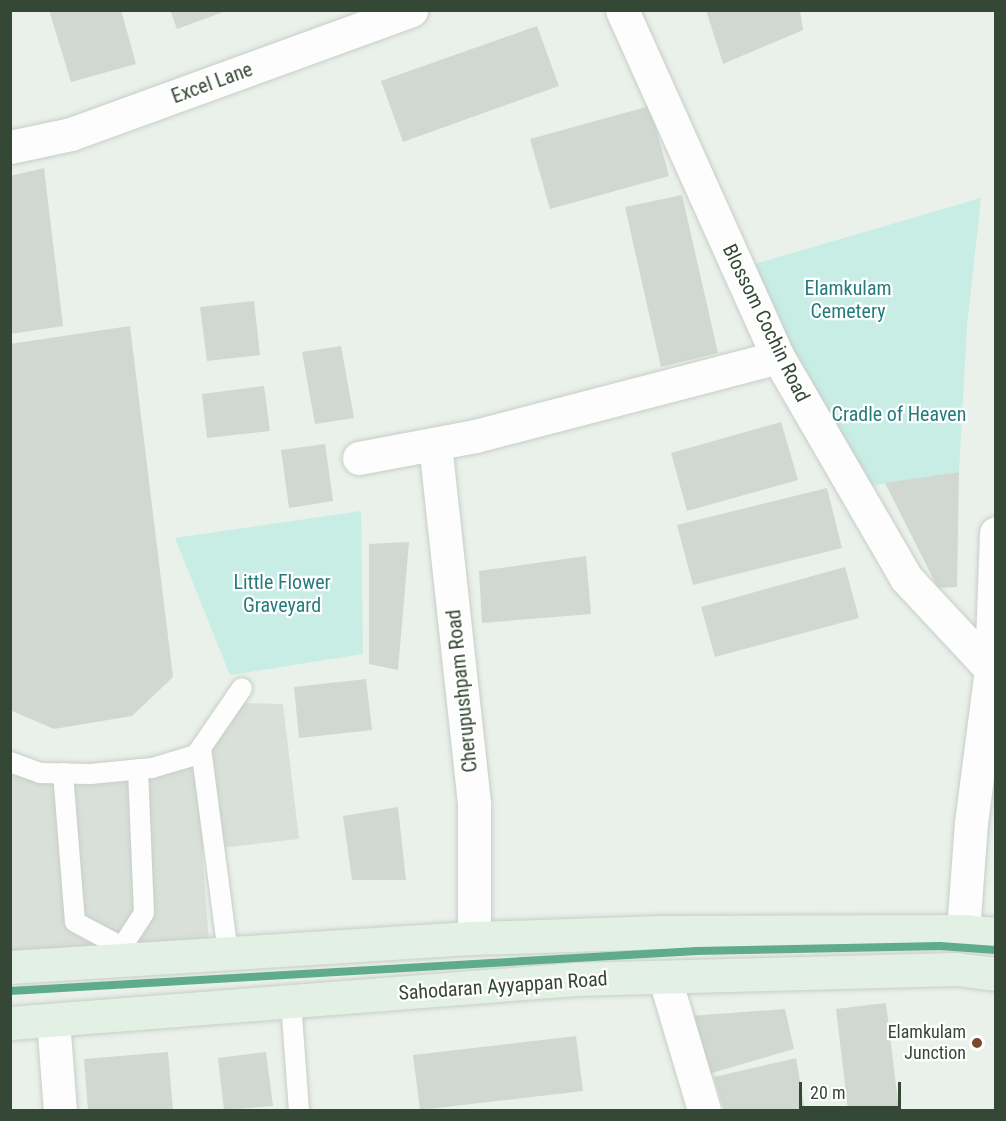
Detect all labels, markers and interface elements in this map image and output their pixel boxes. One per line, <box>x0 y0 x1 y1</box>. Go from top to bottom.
street label: Excel Lane <box>168 57 256 109</box>
street label: Blossom Cochin Road <box>717 240 815 406</box>
park label: Elamkulam Cemetery <box>804 276 892 323</box>
park label: Cradle of Heaven <box>832 402 966 426</box>
park label: Little Flower Graveyard <box>233 571 331 618</box>
street label: Cherupushpam Road <box>442 608 482 774</box>
street label: Sahodaran Ayyappan Road <box>398 967 608 1005</box>
place label: Elamkulam Junction <box>888 1022 966 1064</box>
marker: Elamkulam Junction <box>971 1037 983 1049</box>
scale bar <box>802 1070 904 1108</box>
text: 20 m <box>810 1082 845 1103</box>

